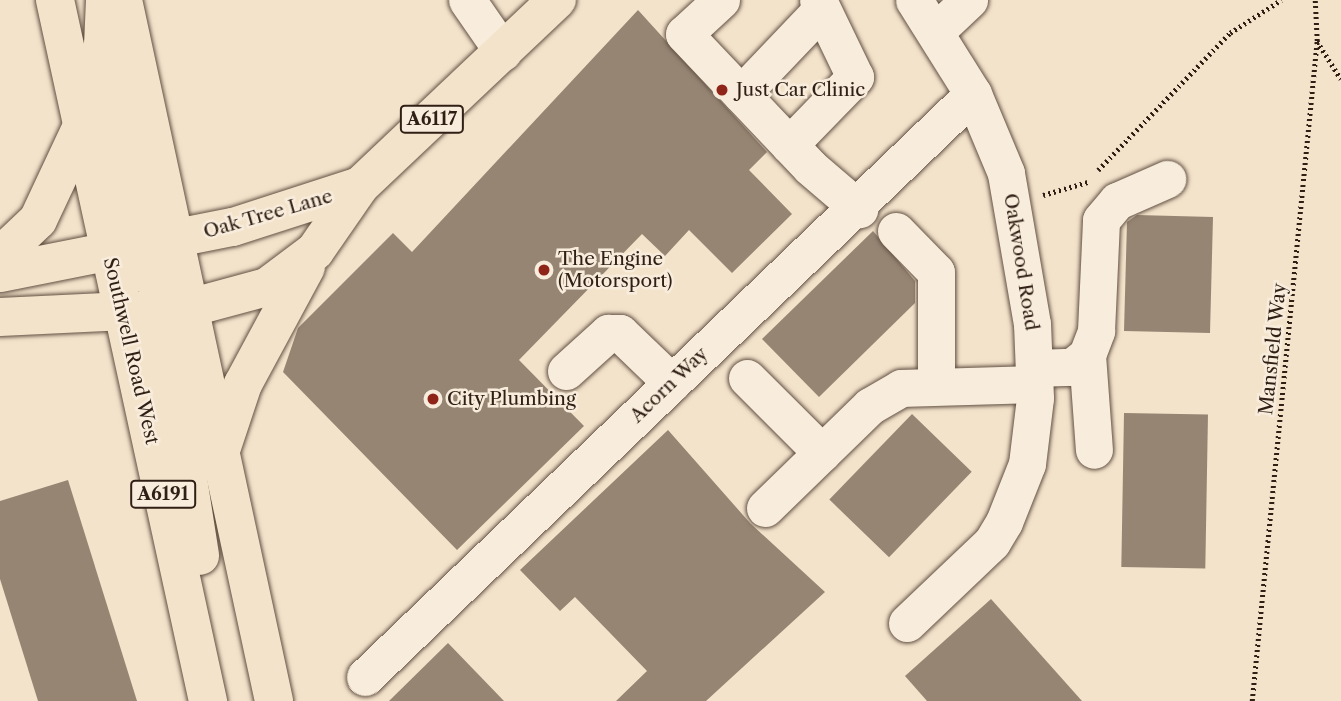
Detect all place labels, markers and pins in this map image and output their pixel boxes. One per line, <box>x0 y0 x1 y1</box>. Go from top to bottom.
place label: Just Car Clinic <box>736 79 866 101</box>
marker: Just Car Clinic <box>714 82 730 98</box>
place label: The Engine (Motorsport) <box>558 248 673 292</box>
marker: The Engine (Motorsport) <box>536 262 552 278</box>
place label: City Plumbing <box>447 388 577 410</box>
marker: City Plumbing <box>425 391 441 407</box>

